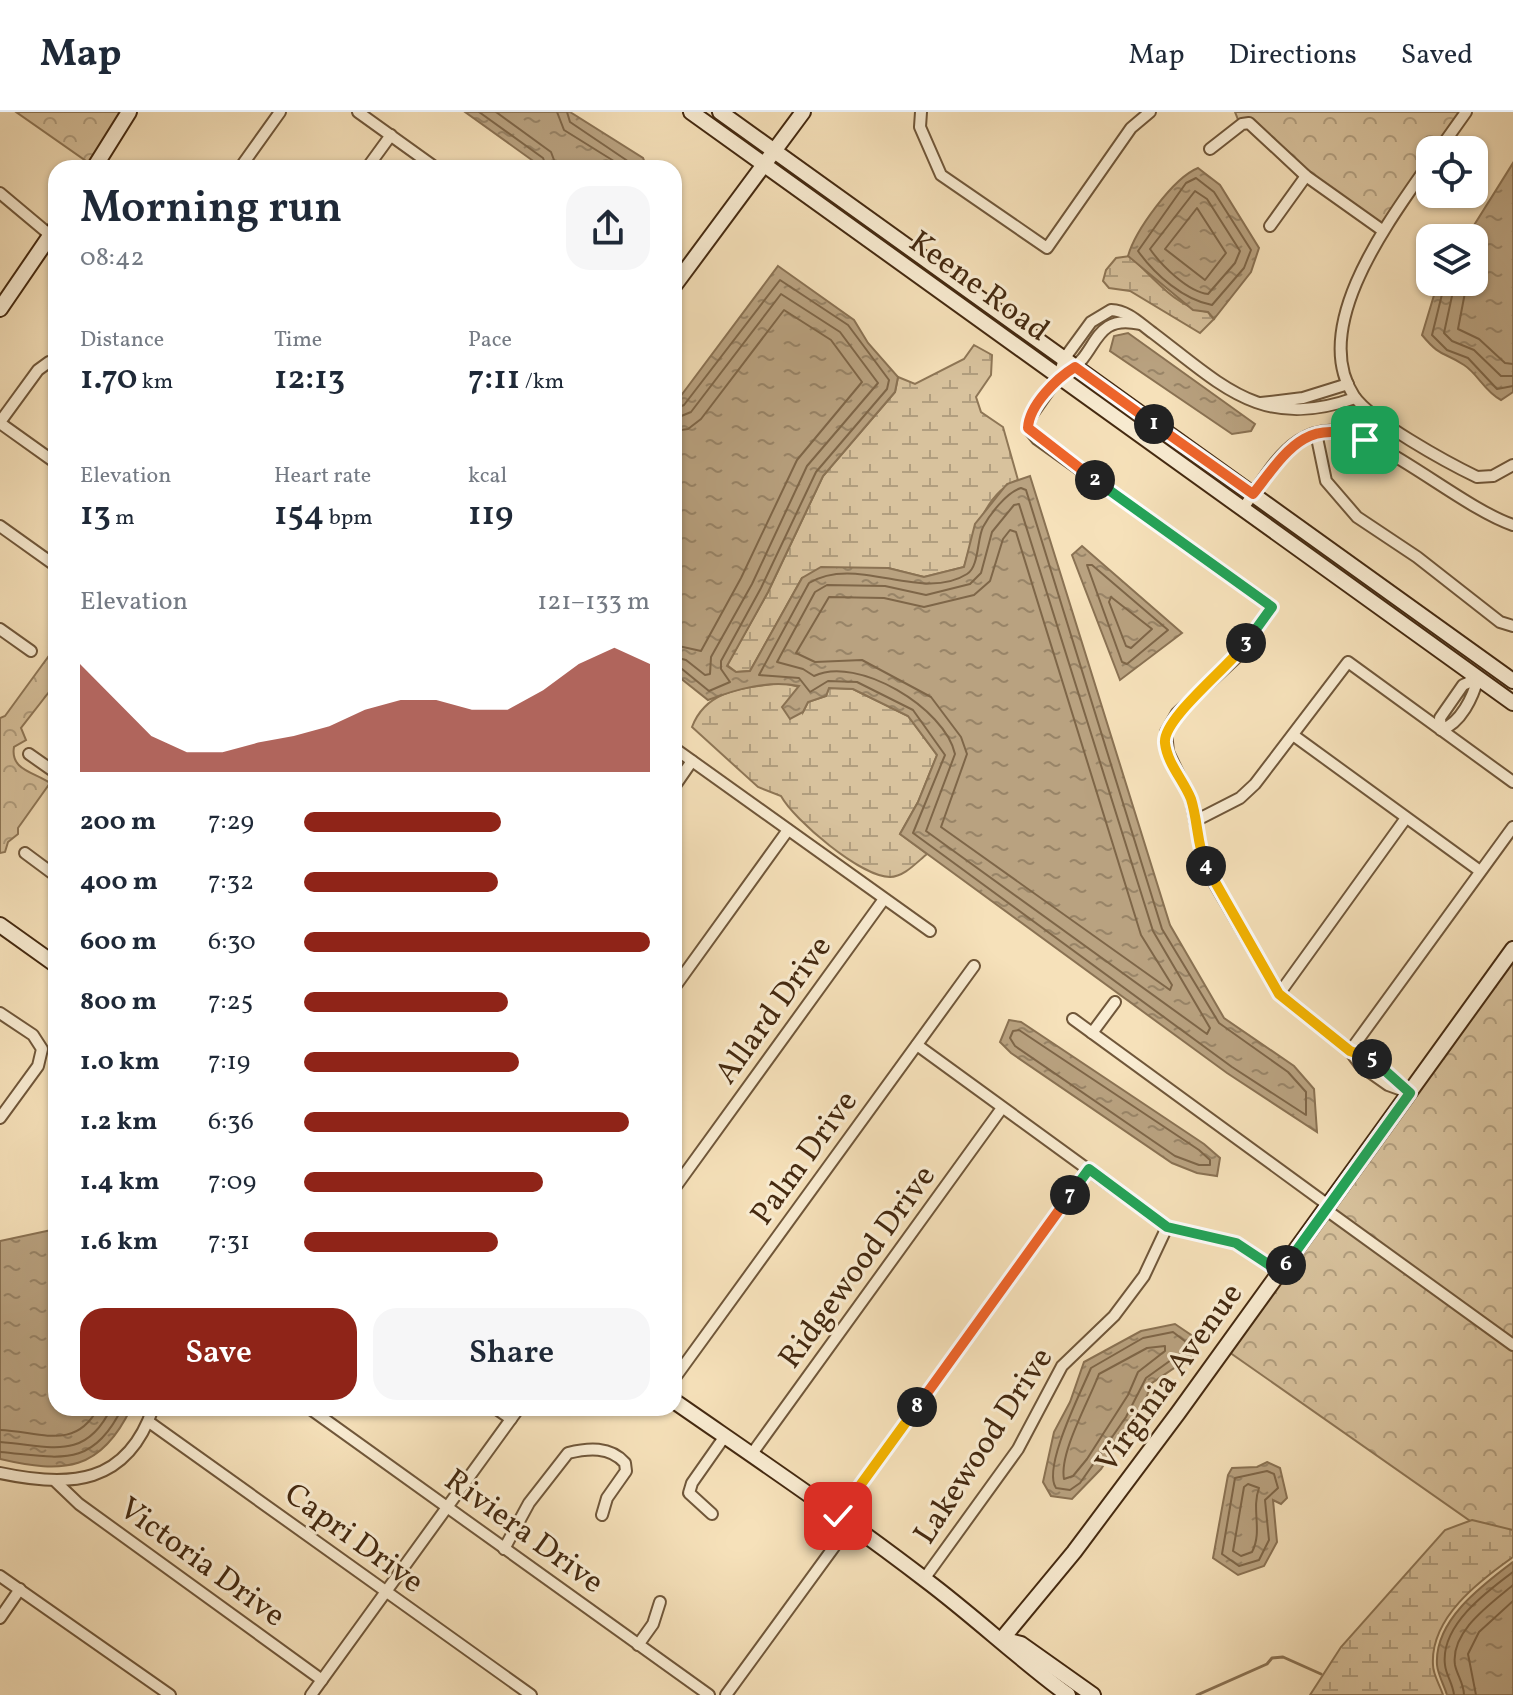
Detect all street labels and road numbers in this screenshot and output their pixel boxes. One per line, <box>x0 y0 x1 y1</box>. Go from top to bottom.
street label: Keene Road <box>899 222 1057 353</box>
street label: Allard Drive <box>706 928 843 1094</box>
street label: Palm Drive <box>741 1082 869 1235</box>
street label: Ridgewood Drive <box>770 1157 947 1379</box>
street label: Virginia Avenue <box>1086 1275 1254 1483</box>
street label: Lakewood Drive <box>904 1340 1065 1554</box>
street label: Riviera Drive <box>435 1460 612 1605</box>
street label: Capri Drive <box>274 1474 432 1605</box>
street label: Victoria Drive <box>109 1488 293 1639</box>

